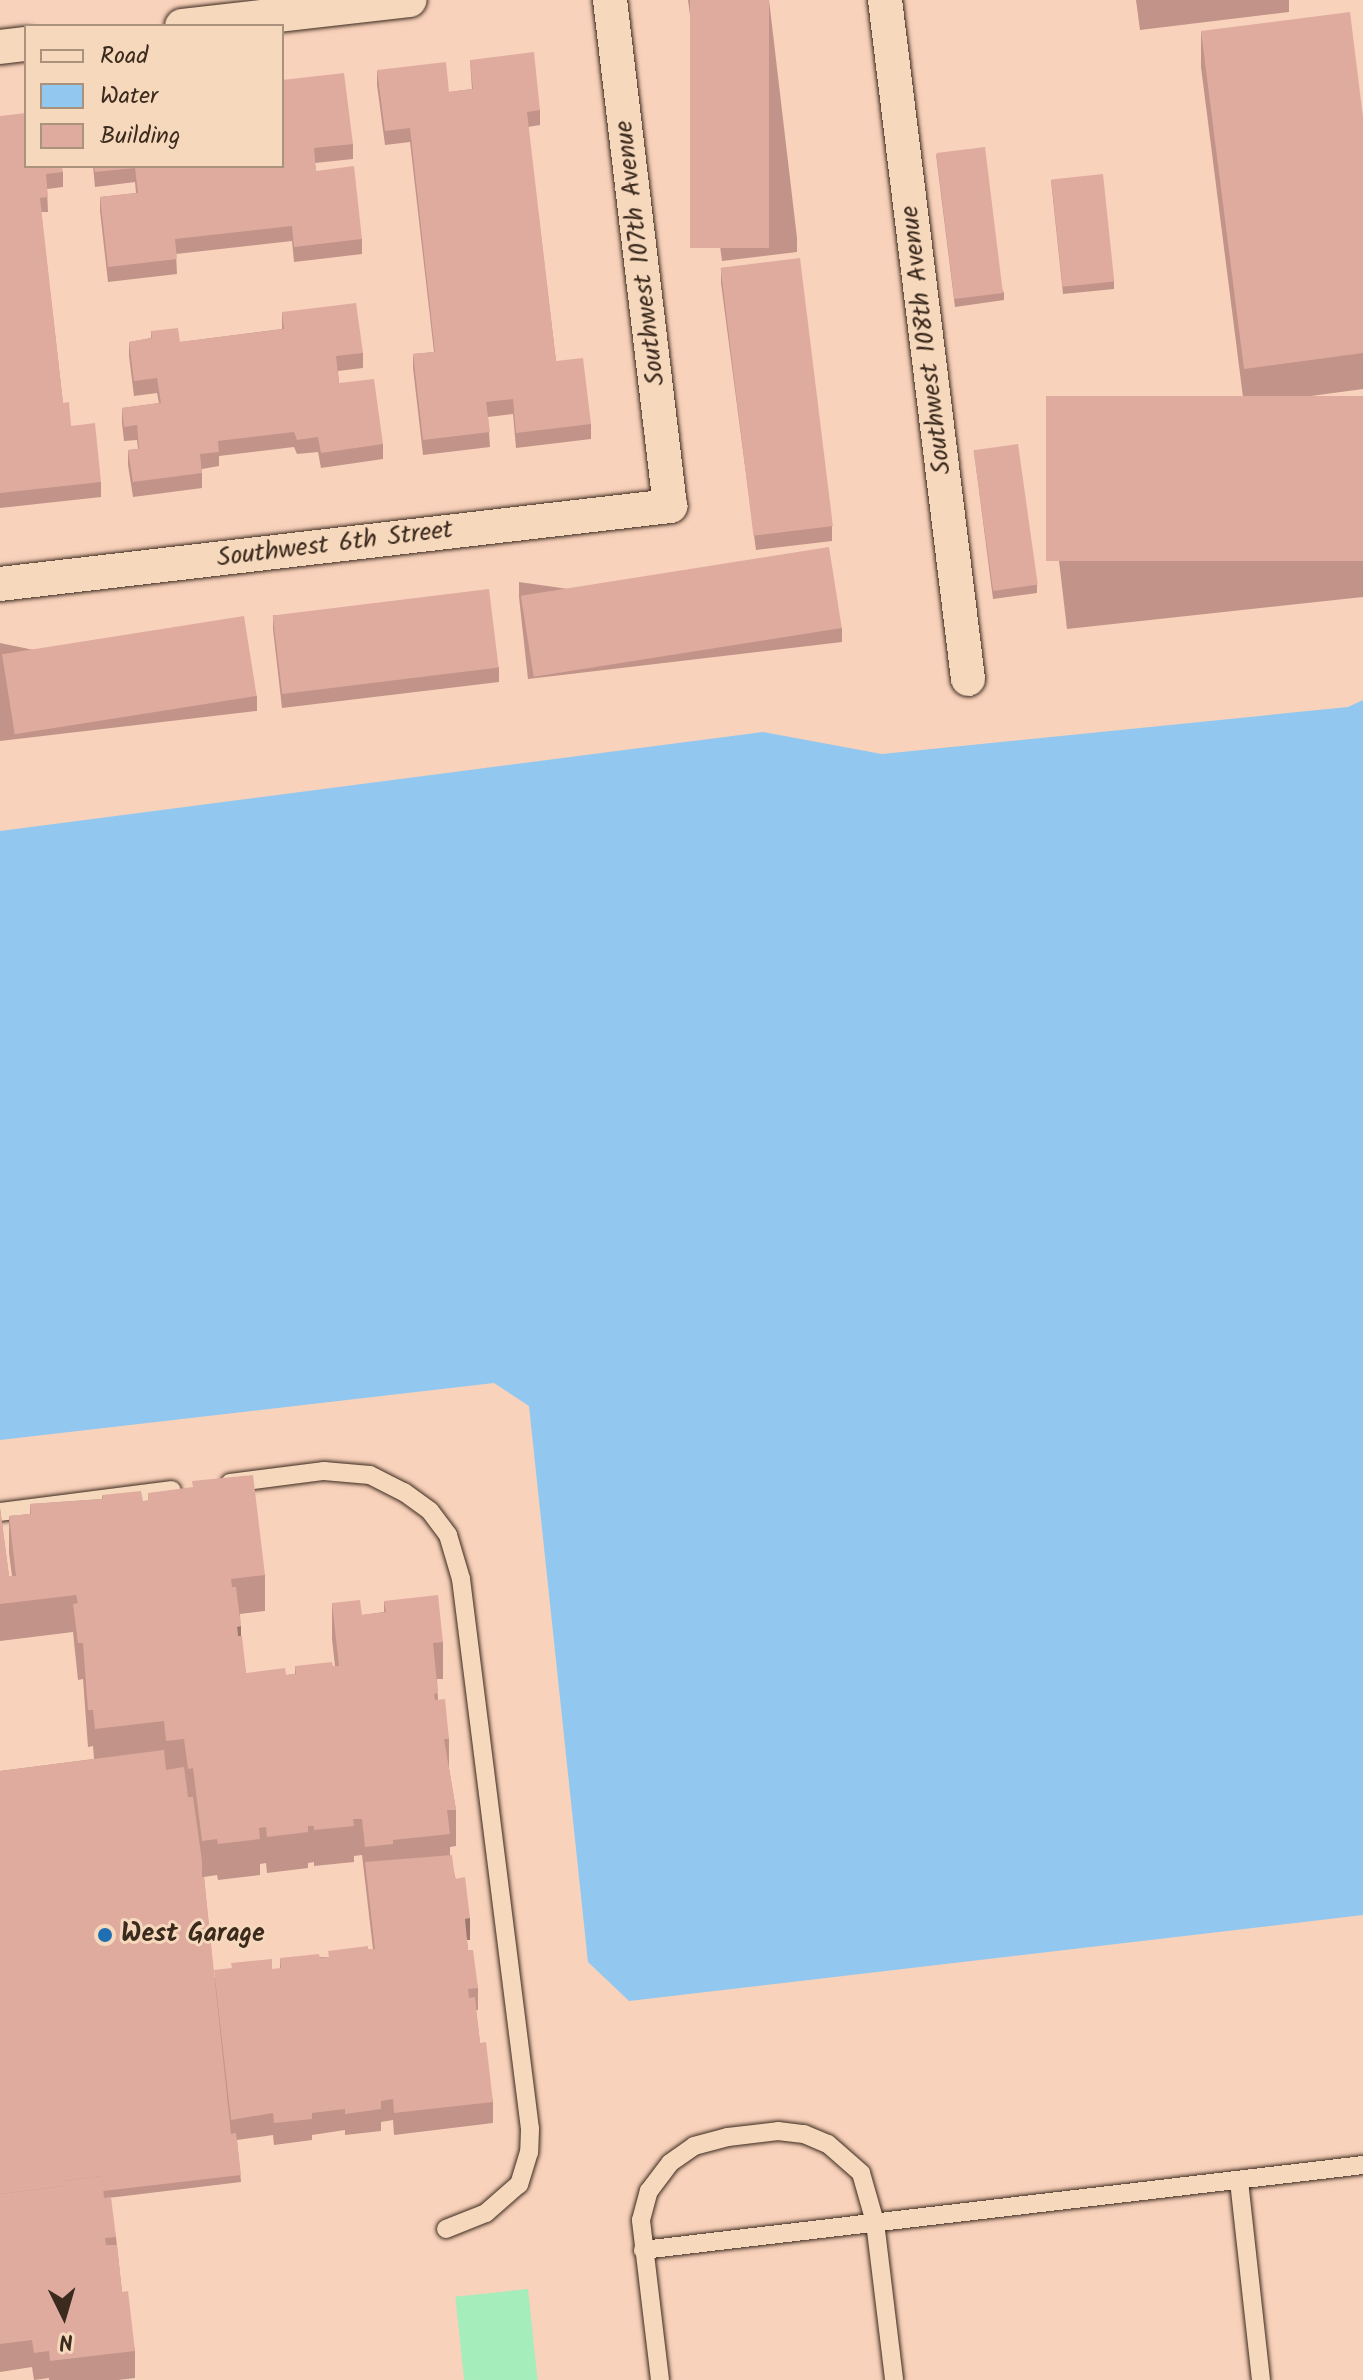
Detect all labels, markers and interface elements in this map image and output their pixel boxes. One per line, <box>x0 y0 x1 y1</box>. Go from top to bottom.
legend <box>24 24 284 168</box>
text: Road <box>100 37 148 76</box>
text: Water <box>100 77 158 116</box>
text: Building <box>100 117 180 156</box>
street label: Southwest 107th Avenue <box>609 119 673 387</box>
street label: Southwest 108th Avenue <box>895 204 959 476</box>
street label: Southwest 6th Street <box>215 515 455 575</box>
place label: West Garage <box>121 1919 265 1951</box>
marker: West Garage <box>96 1926 114 1944</box>
north arrow <box>24 2276 104 2356</box>
text: N <box>58 2322 75 2358</box>

